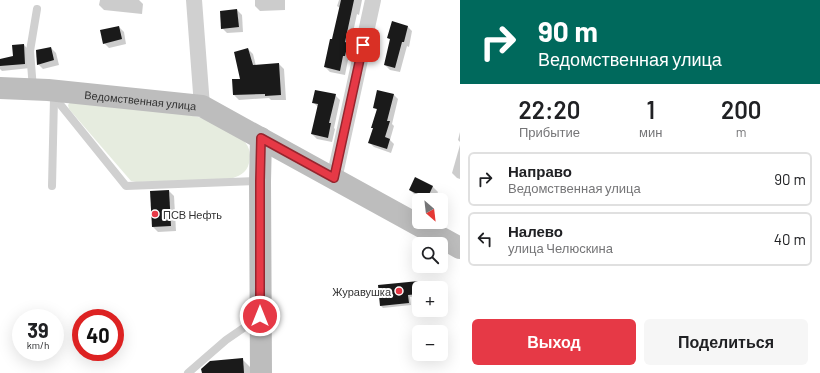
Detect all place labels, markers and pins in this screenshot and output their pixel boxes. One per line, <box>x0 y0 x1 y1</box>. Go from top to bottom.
pin <box>346 28 380 62</box>
place label: ПСВ Нефть <box>163 208 222 221</box>
marker: ПСВ Нефть <box>150 209 160 219</box>
place label: Журавушка <box>332 285 392 298</box>
marker: Журавушка <box>394 286 404 296</box>

